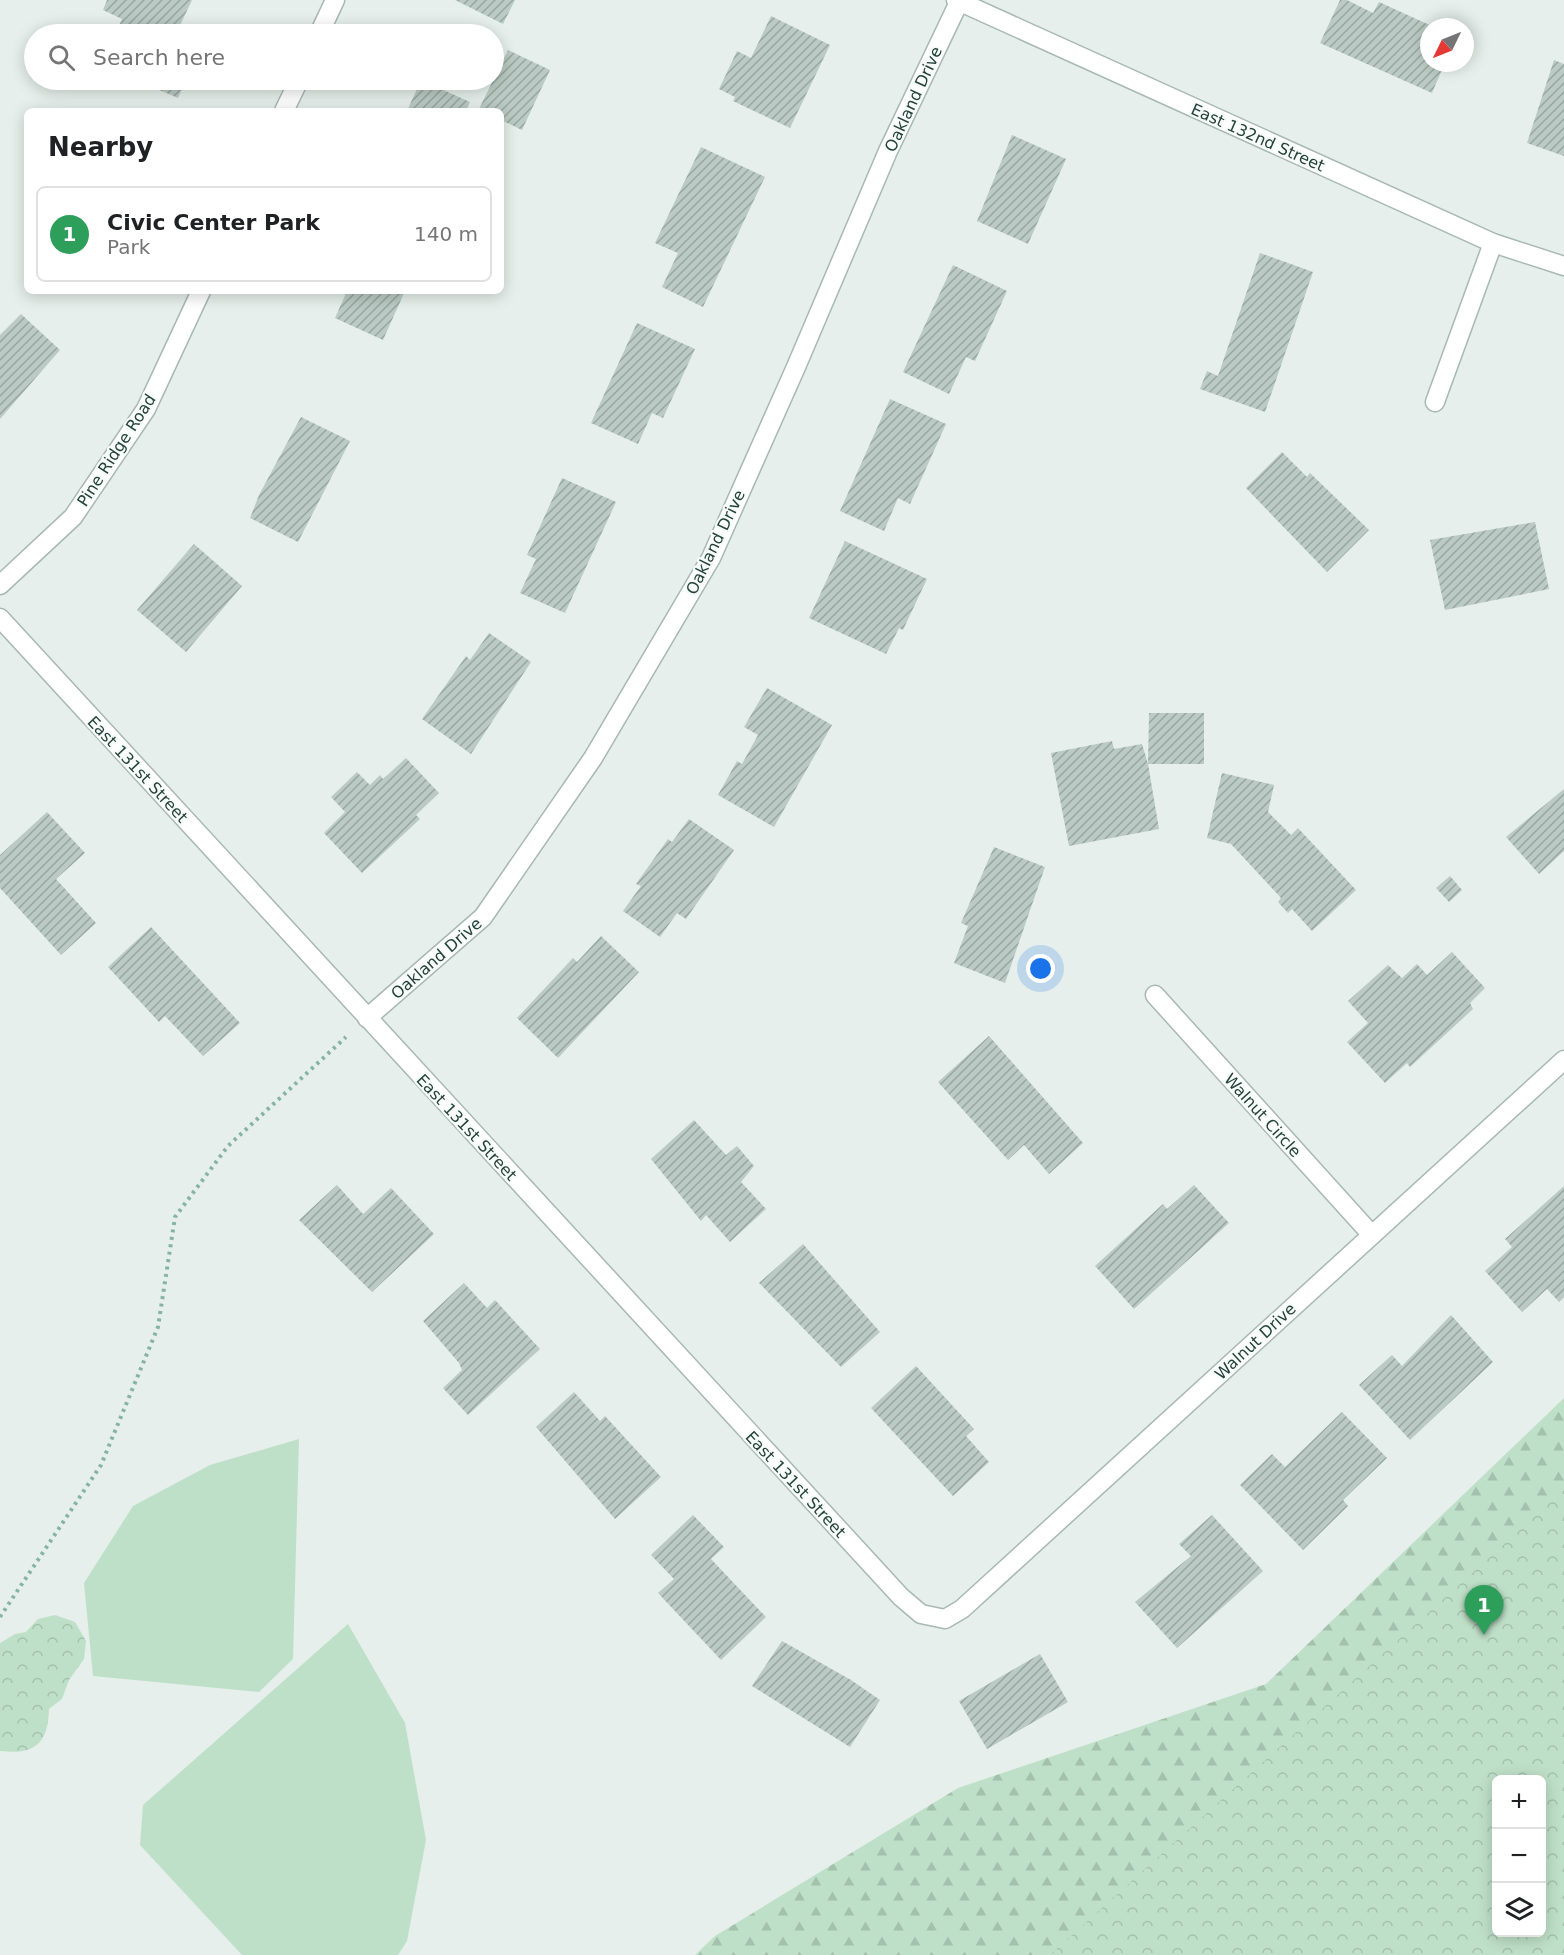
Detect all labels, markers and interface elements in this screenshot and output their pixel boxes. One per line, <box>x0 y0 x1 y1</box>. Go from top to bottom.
north arrow <box>1420 18 1474 72</box>
search box <box>24 24 504 90</box>
icon: search <box>45 41 78 74</box>
street label: Oakland Drive <box>881 44 946 155</box>
text: Search here <box>93 45 225 70</box>
street label: East 132nd Street <box>1188 99 1328 175</box>
text: Nearby <box>48 132 153 162</box>
text: Civic Center Park <box>107 210 320 235</box>
text: 1 <box>63 222 76 246</box>
text: 140 m <box>414 222 478 246</box>
text: Park <box>107 235 150 259</box>
street label: Pine Ridge Road <box>73 391 160 510</box>
street label: Oakland Drive <box>682 487 749 598</box>
street label: East 131st Street <box>83 712 192 826</box>
street label: Oakland Drive <box>387 914 486 1003</box>
your location <box>1026 954 1055 983</box>
street label: East 131st Street <box>412 1070 521 1184</box>
street label: Walnut Circle <box>1220 1070 1305 1161</box>
street label: Walnut Drive <box>1211 1299 1300 1384</box>
street label: East 131st Street <box>741 1427 850 1541</box>
pin: 1 <box>1464 1586 1504 1635</box>
map controls <box>1492 1775 1546 1937</box>
button: + <box>1492 1775 1546 1829</box>
button: − <box>1492 1829 1546 1883</box>
button: layers <box>1492 1883 1546 1937</box>

